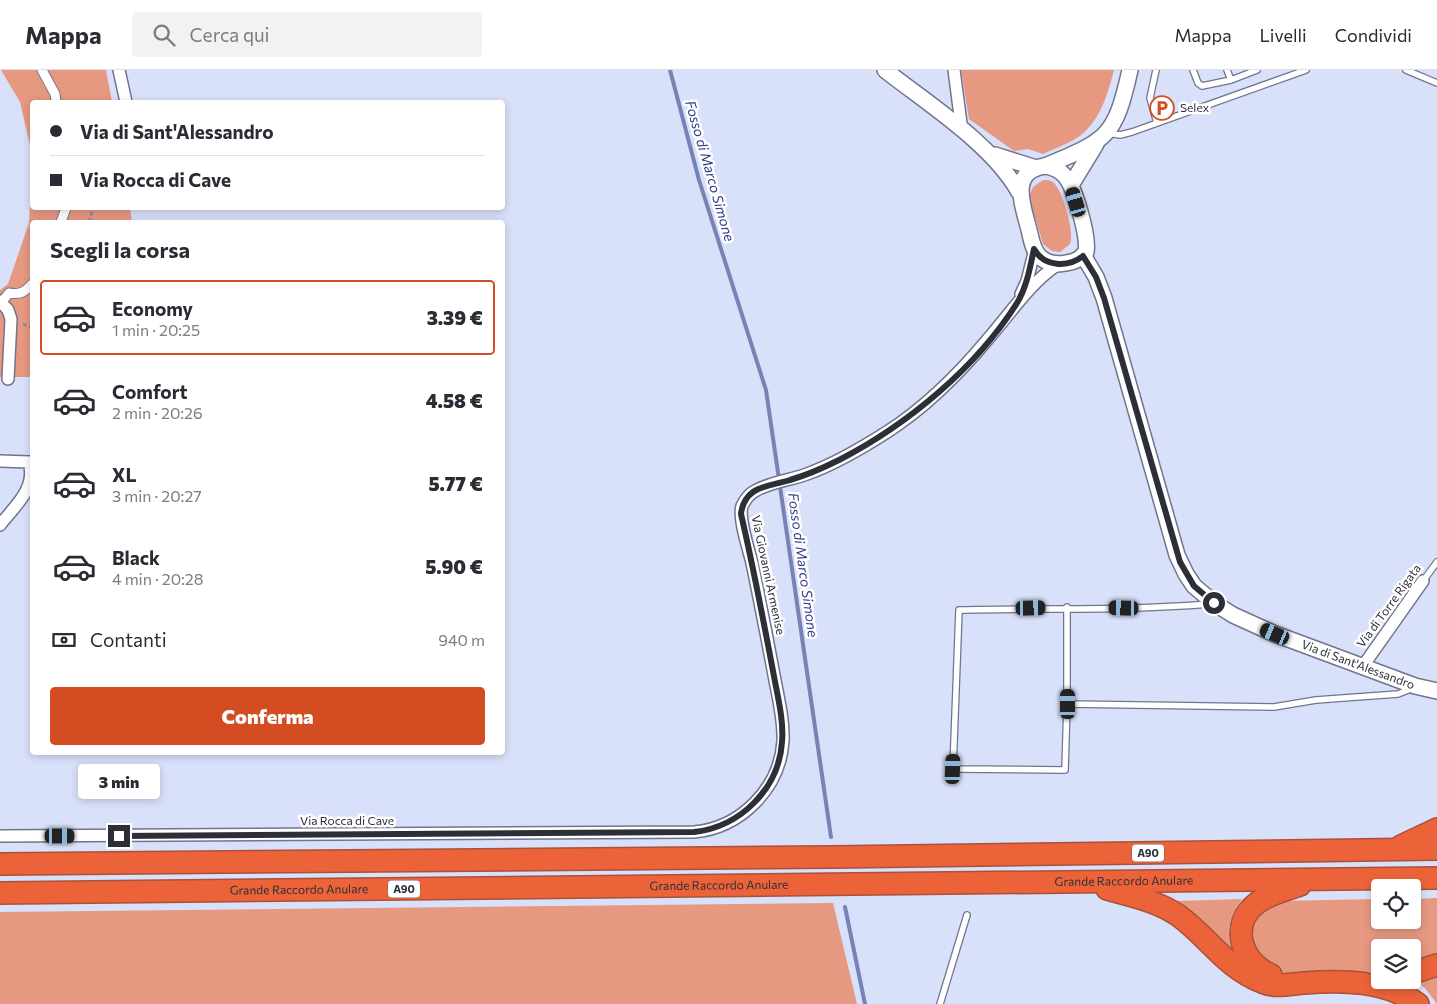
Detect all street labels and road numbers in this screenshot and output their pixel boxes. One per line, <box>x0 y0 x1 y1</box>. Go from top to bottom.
street label: Via Giovanni Armenise <box>749 514 788 636</box>
street label: Via di Torre Rigata <box>1353 561 1423 650</box>
street label: Via di Sant'Alessandro <box>1300 636 1417 691</box>
street label: Via Rocca di Cave <box>300 813 394 827</box>
road number: A90 <box>1132 844 1164 861</box>
street label: Grande Raccordo Anulare <box>1054 873 1193 888</box>
street label: Grande Raccordo Anulare <box>649 877 788 892</box>
street label: Grande Raccordo Anulare <box>230 881 368 897</box>
road number: A90 <box>388 881 420 898</box>

